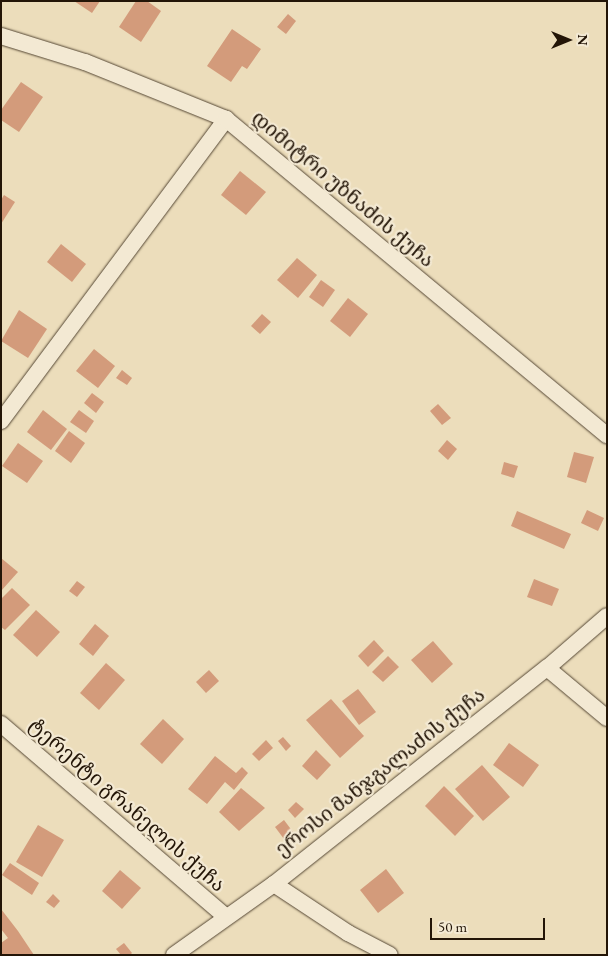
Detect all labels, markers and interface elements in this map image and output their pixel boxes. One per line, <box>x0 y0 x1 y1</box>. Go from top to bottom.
north arrow <box>543 15 593 65</box>
text: N <box>574 34 592 46</box>
street label: დიმიტრი უზნაძის ქუჩა <box>247 106 439 272</box>
street label: ეროსი მანჯგალაძის ქუჩა <box>270 683 490 861</box>
street label: ტერენტი გრანელის ქუჩა <box>24 713 230 897</box>
scale bar <box>433 908 548 940</box>
text: 50 m <box>438 917 467 936</box>

